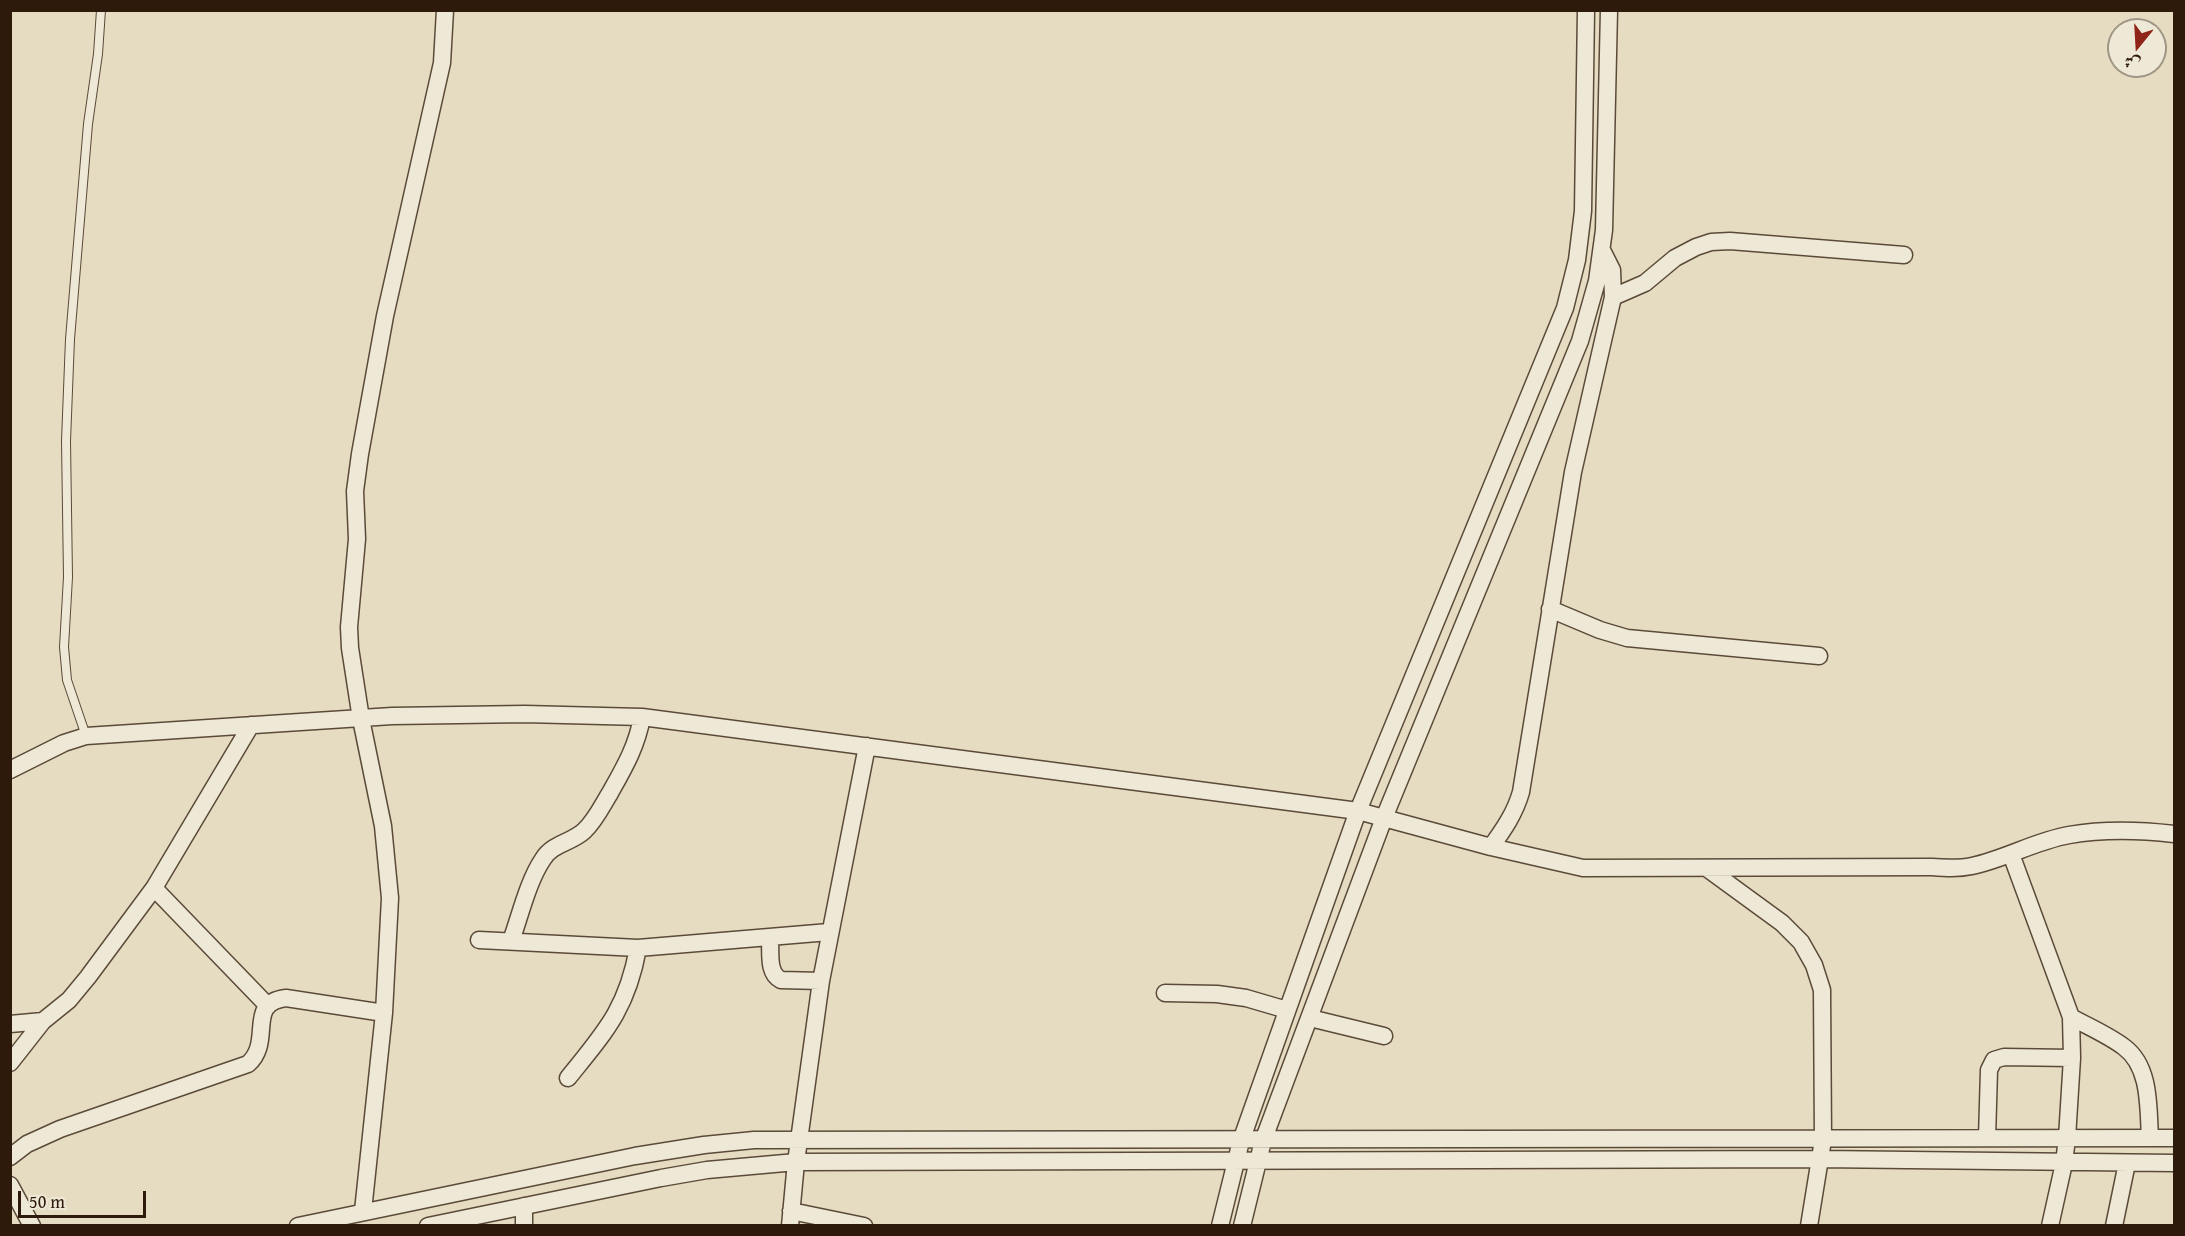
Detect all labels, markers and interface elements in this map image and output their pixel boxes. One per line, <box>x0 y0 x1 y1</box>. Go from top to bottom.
north arrow <box>2107 18 2167 78</box>
text: ش <box>2121 49 2143 77</box>
scale bar <box>21 1179 148 1217</box>
text: 50 m <box>29 1188 65 1215</box>

